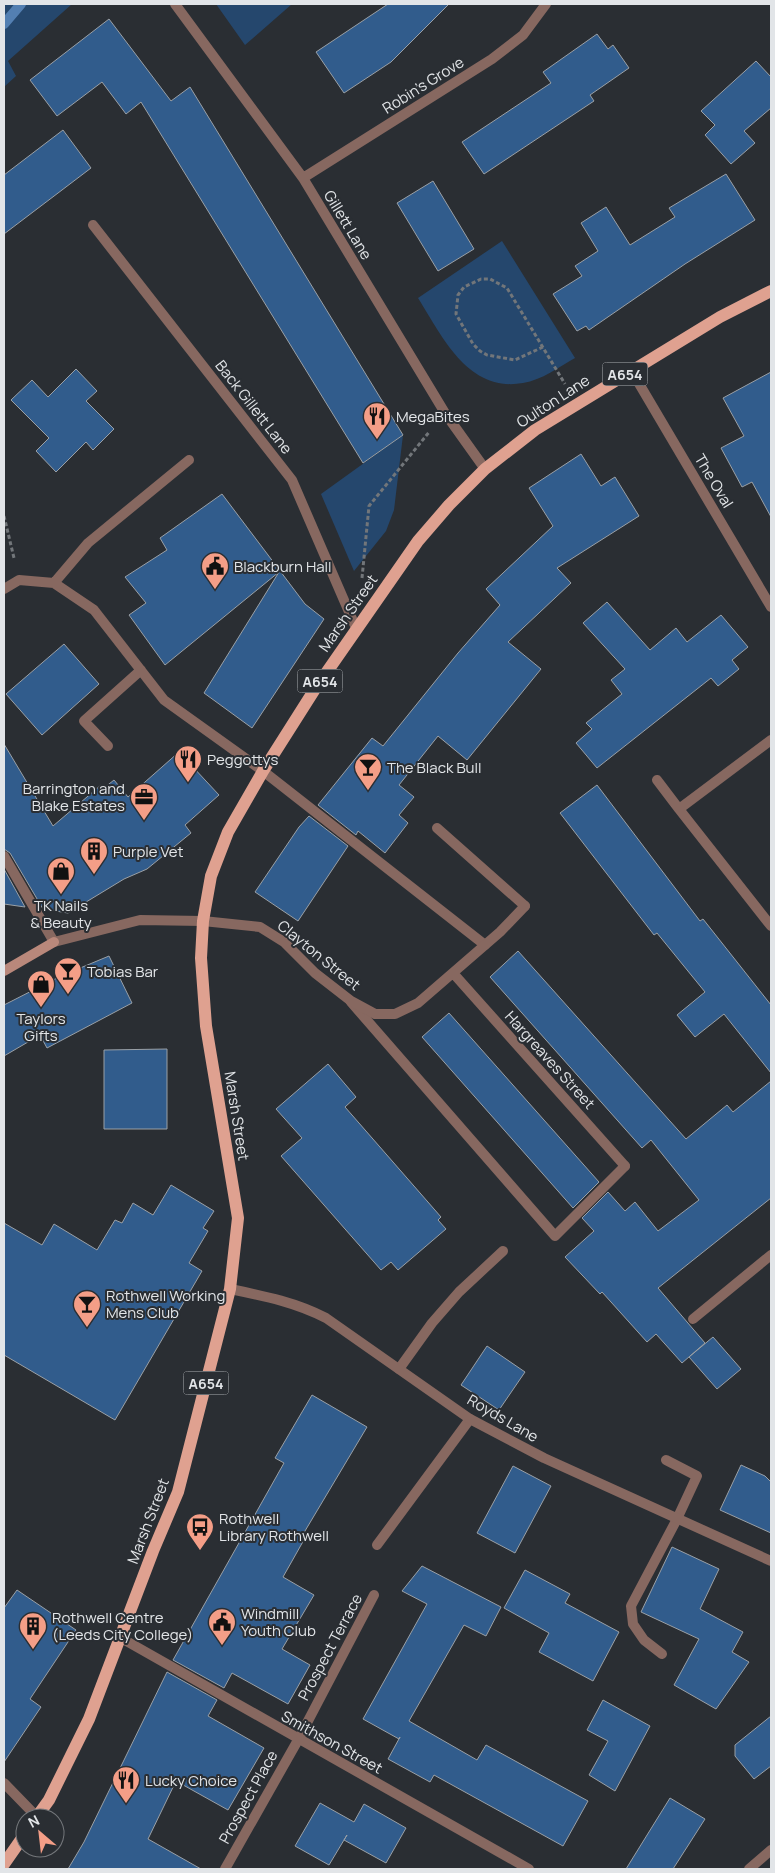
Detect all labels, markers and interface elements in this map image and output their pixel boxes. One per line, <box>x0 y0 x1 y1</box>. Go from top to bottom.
street label: Robin's Grove <box>378 51 468 118</box>
street label: Gillett Lane <box>319 186 377 264</box>
street label: Back Gillett Lane <box>211 356 297 459</box>
road number: A654 <box>602 362 648 386</box>
street label: Oulton Lane <box>512 369 594 433</box>
restaurant icon: MegaBites <box>362 401 392 440</box>
place label: MegaBites <box>396 406 470 427</box>
street label: The Oval <box>690 450 738 512</box>
public building icon: Blackburn Hall <box>200 551 230 590</box>
place label: Blackburn Hall <box>234 556 331 577</box>
street label: Marsh Street <box>314 570 382 656</box>
road number: A654 <box>298 669 342 692</box>
restaurant icon: Peggottys <box>173 744 203 783</box>
place label: Peggottys <box>207 749 278 770</box>
bar icon: The Black Bull <box>353 752 383 791</box>
place label: The Black Bull <box>387 757 482 778</box>
place label: Barrington and Blake Estates <box>23 778 125 816</box>
office icon: Barrington and Blake Estates <box>129 782 159 821</box>
building icon: Purple Vet <box>79 836 109 875</box>
place label: Purple Vet <box>113 841 183 862</box>
shop icon: TK Nails & Beauty <box>46 856 76 895</box>
place label: TK Nails & Beauty <box>30 895 92 933</box>
street label: Clayton Street <box>273 915 365 995</box>
bar icon: Tobias Bar <box>53 956 83 995</box>
place label: Tobias Bar <box>87 961 159 982</box>
shop icon: Taylors Gifts <box>26 969 56 1008</box>
street label: Hargreaves Street <box>500 1006 600 1114</box>
place label: Taylors Gifts <box>16 1008 66 1046</box>
street label: Marsh Street <box>220 1070 254 1162</box>
place label: Rothwell Working Mens Club <box>106 1285 225 1323</box>
bar icon: Rothwell Working Mens Club <box>72 1289 102 1328</box>
road number: A654 <box>184 1372 228 1395</box>
street label: Royds Lane <box>464 1389 543 1447</box>
street label: Marsh Street <box>122 1475 174 1567</box>
place label: Rothwell Library Rothwell <box>219 1508 329 1546</box>
bus stop icon: Rothwell Library Rothwell <box>185 1512 215 1551</box>
street label: Prospect Terrace <box>293 1590 367 1704</box>
place label: Windmill Youth Club <box>241 1603 316 1641</box>
place label: Rothwell Centre (Leeds City College) <box>52 1607 193 1645</box>
public building icon: Windmill Youth Club <box>207 1607 237 1646</box>
building icon: Rothwell Centre (Leeds City College) <box>18 1611 48 1650</box>
street label: Smithson Street <box>277 1705 387 1779</box>
street label: Prospect Place <box>214 1746 282 1847</box>
restaurant icon: Lucky Choice <box>111 1765 141 1804</box>
place label: Lucky Choice <box>145 1770 237 1791</box>
north arrow <box>15 1808 65 1858</box>
text: N <box>25 1810 43 1832</box>

